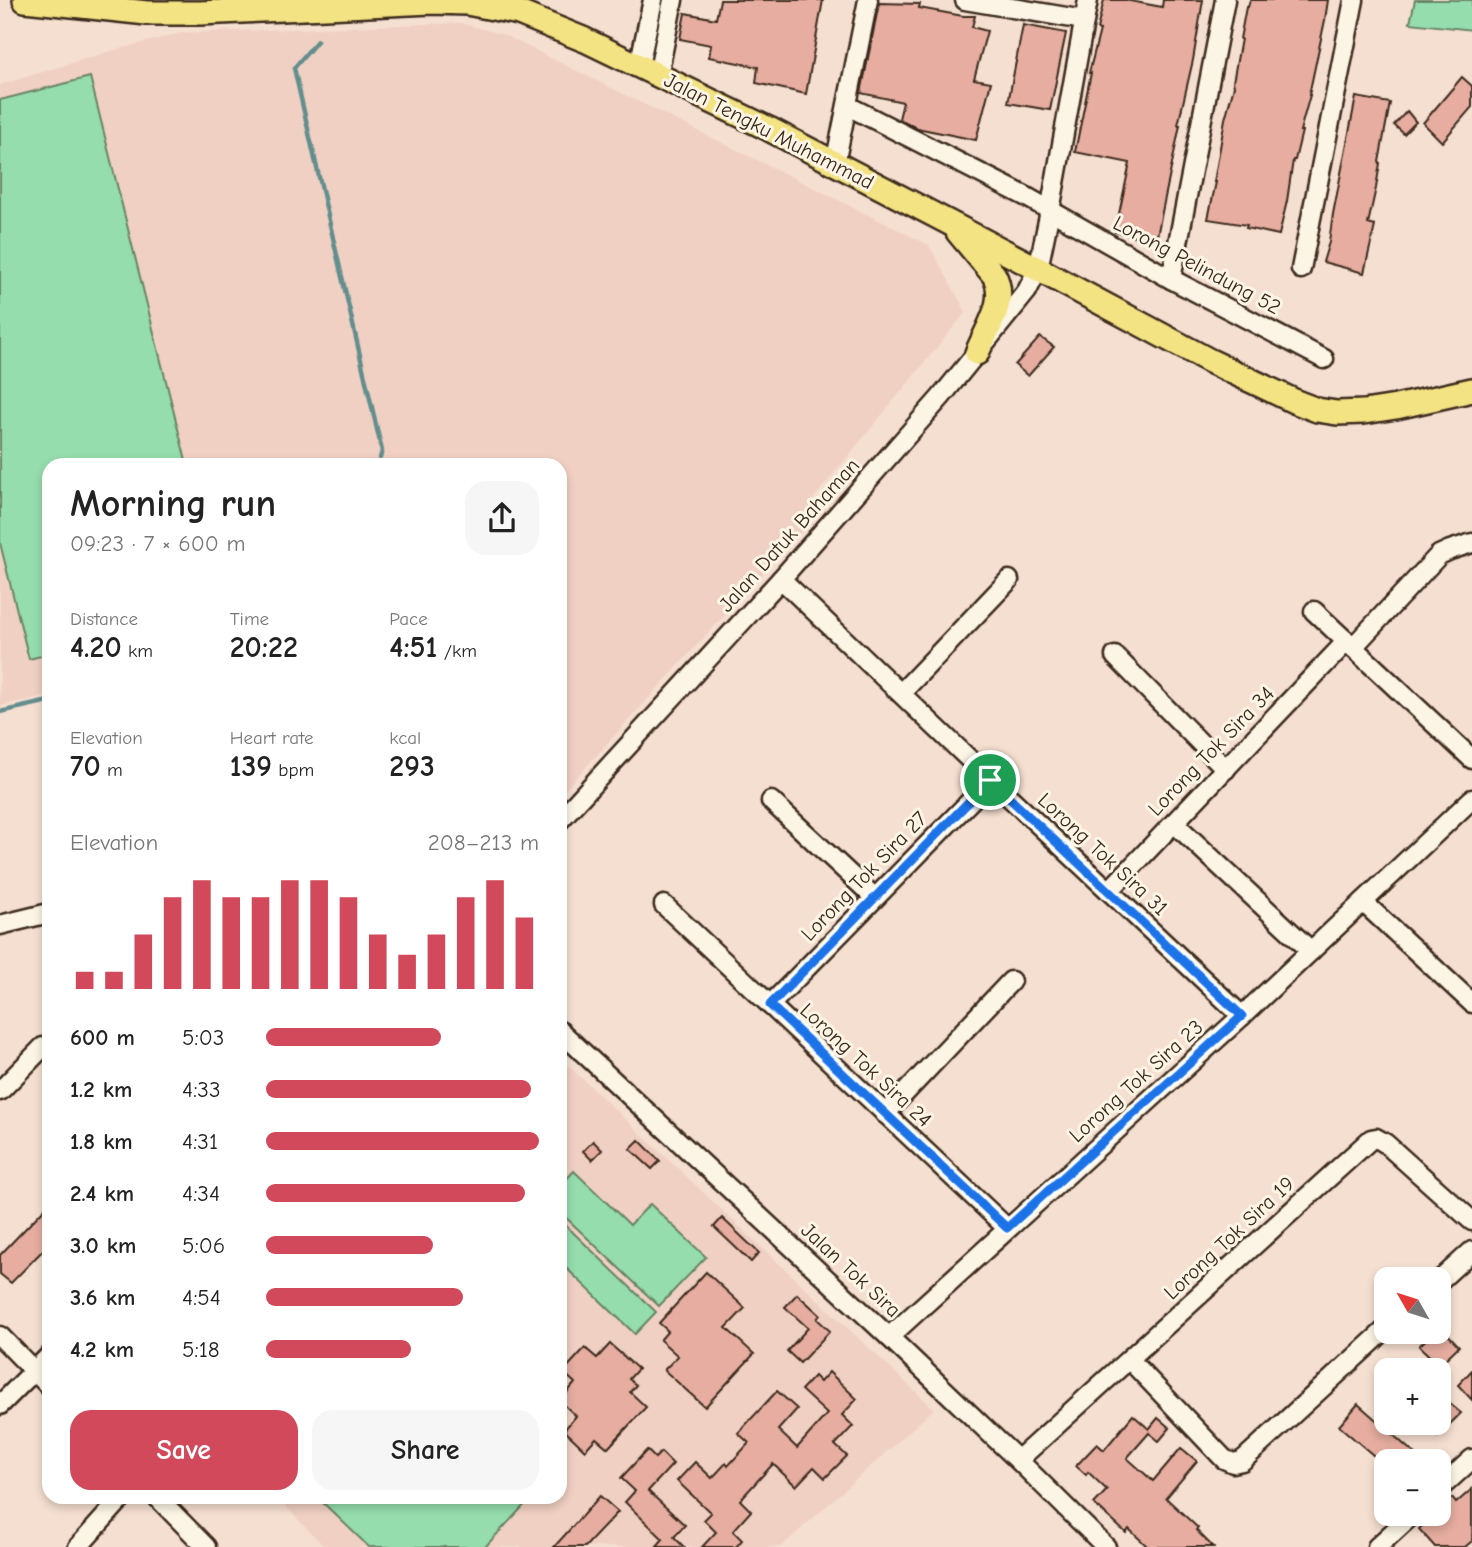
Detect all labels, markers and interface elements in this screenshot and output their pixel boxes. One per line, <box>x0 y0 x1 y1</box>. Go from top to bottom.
street label: Jalan Tengku Muhammad <box>660 68 878 194</box>
street label: Lorong Pelindung 52 <box>1109 211 1285 319</box>
street label: Jalan Datuk Bahaman <box>714 453 864 617</box>
button: share <box>465 481 539 555</box>
text: Morning run <box>70 482 276 526</box>
text: 09:23 · 7 × 600 m <box>70 530 246 557</box>
text: Distance <box>70 608 138 630</box>
text: Time <box>230 608 269 630</box>
text: Pace <box>389 608 428 630</box>
text: 4.20 <box>70 630 122 665</box>
text: 20:22 <box>230 630 298 665</box>
text: 4:51 <box>389 630 437 665</box>
text: km <box>122 640 153 662</box>
text: /km <box>437 640 477 662</box>
street label: Lorong Tok Sira 34 <box>1143 681 1279 821</box>
text: Elevation <box>70 727 143 749</box>
text: Heart rate <box>230 727 313 749</box>
text: kcal <box>389 727 421 749</box>
text: 70 <box>70 749 101 784</box>
text: 139 <box>230 749 272 784</box>
text: 293 <box>389 749 435 784</box>
pin <box>960 750 1020 810</box>
text: m <box>101 759 123 781</box>
text: bpm <box>272 759 314 781</box>
icon: arrive <box>971 761 1009 799</box>
street label: Lorong Tok Sira 31 <box>1033 788 1173 920</box>
street label: Lorong Tok Sira 27 <box>796 806 932 946</box>
text: Elevation <box>70 829 158 856</box>
text: 208–213 m <box>428 829 539 856</box>
street label: Lorong Tok Sira 24 <box>795 998 937 1132</box>
street label: Lorong Tok Sira 23 <box>1064 1015 1208 1147</box>
text: 600 m <box>70 1024 135 1051</box>
text: 5:03 <box>182 1024 224 1051</box>
text: 1.2 km <box>70 1076 132 1103</box>
text: 4:33 <box>182 1076 221 1103</box>
text: 1.8 km <box>70 1128 133 1155</box>
text: 4:31 <box>182 1128 218 1155</box>
street label: Lorong Tok Sira 19 <box>1159 1172 1299 1304</box>
text: 2.4 km <box>70 1180 134 1207</box>
text: 4:34 <box>182 1180 220 1207</box>
street label: Jalan Tok Sira <box>796 1218 906 1322</box>
text: 3.0 km <box>70 1232 136 1259</box>
text: 5:06 <box>182 1232 225 1259</box>
north arrow <box>1374 1267 1451 1344</box>
map controls <box>1374 1267 1451 1526</box>
text: 3.6 km <box>70 1284 135 1311</box>
text: 4:54 <box>182 1284 221 1311</box>
text: 4.2 km <box>70 1336 134 1363</box>
text: 5:18 <box>182 1336 220 1363</box>
button: + <box>1374 1358 1451 1435</box>
button: Save <box>70 1410 298 1490</box>
button: Share <box>312 1410 539 1490</box>
button: − <box>1374 1449 1451 1526</box>

